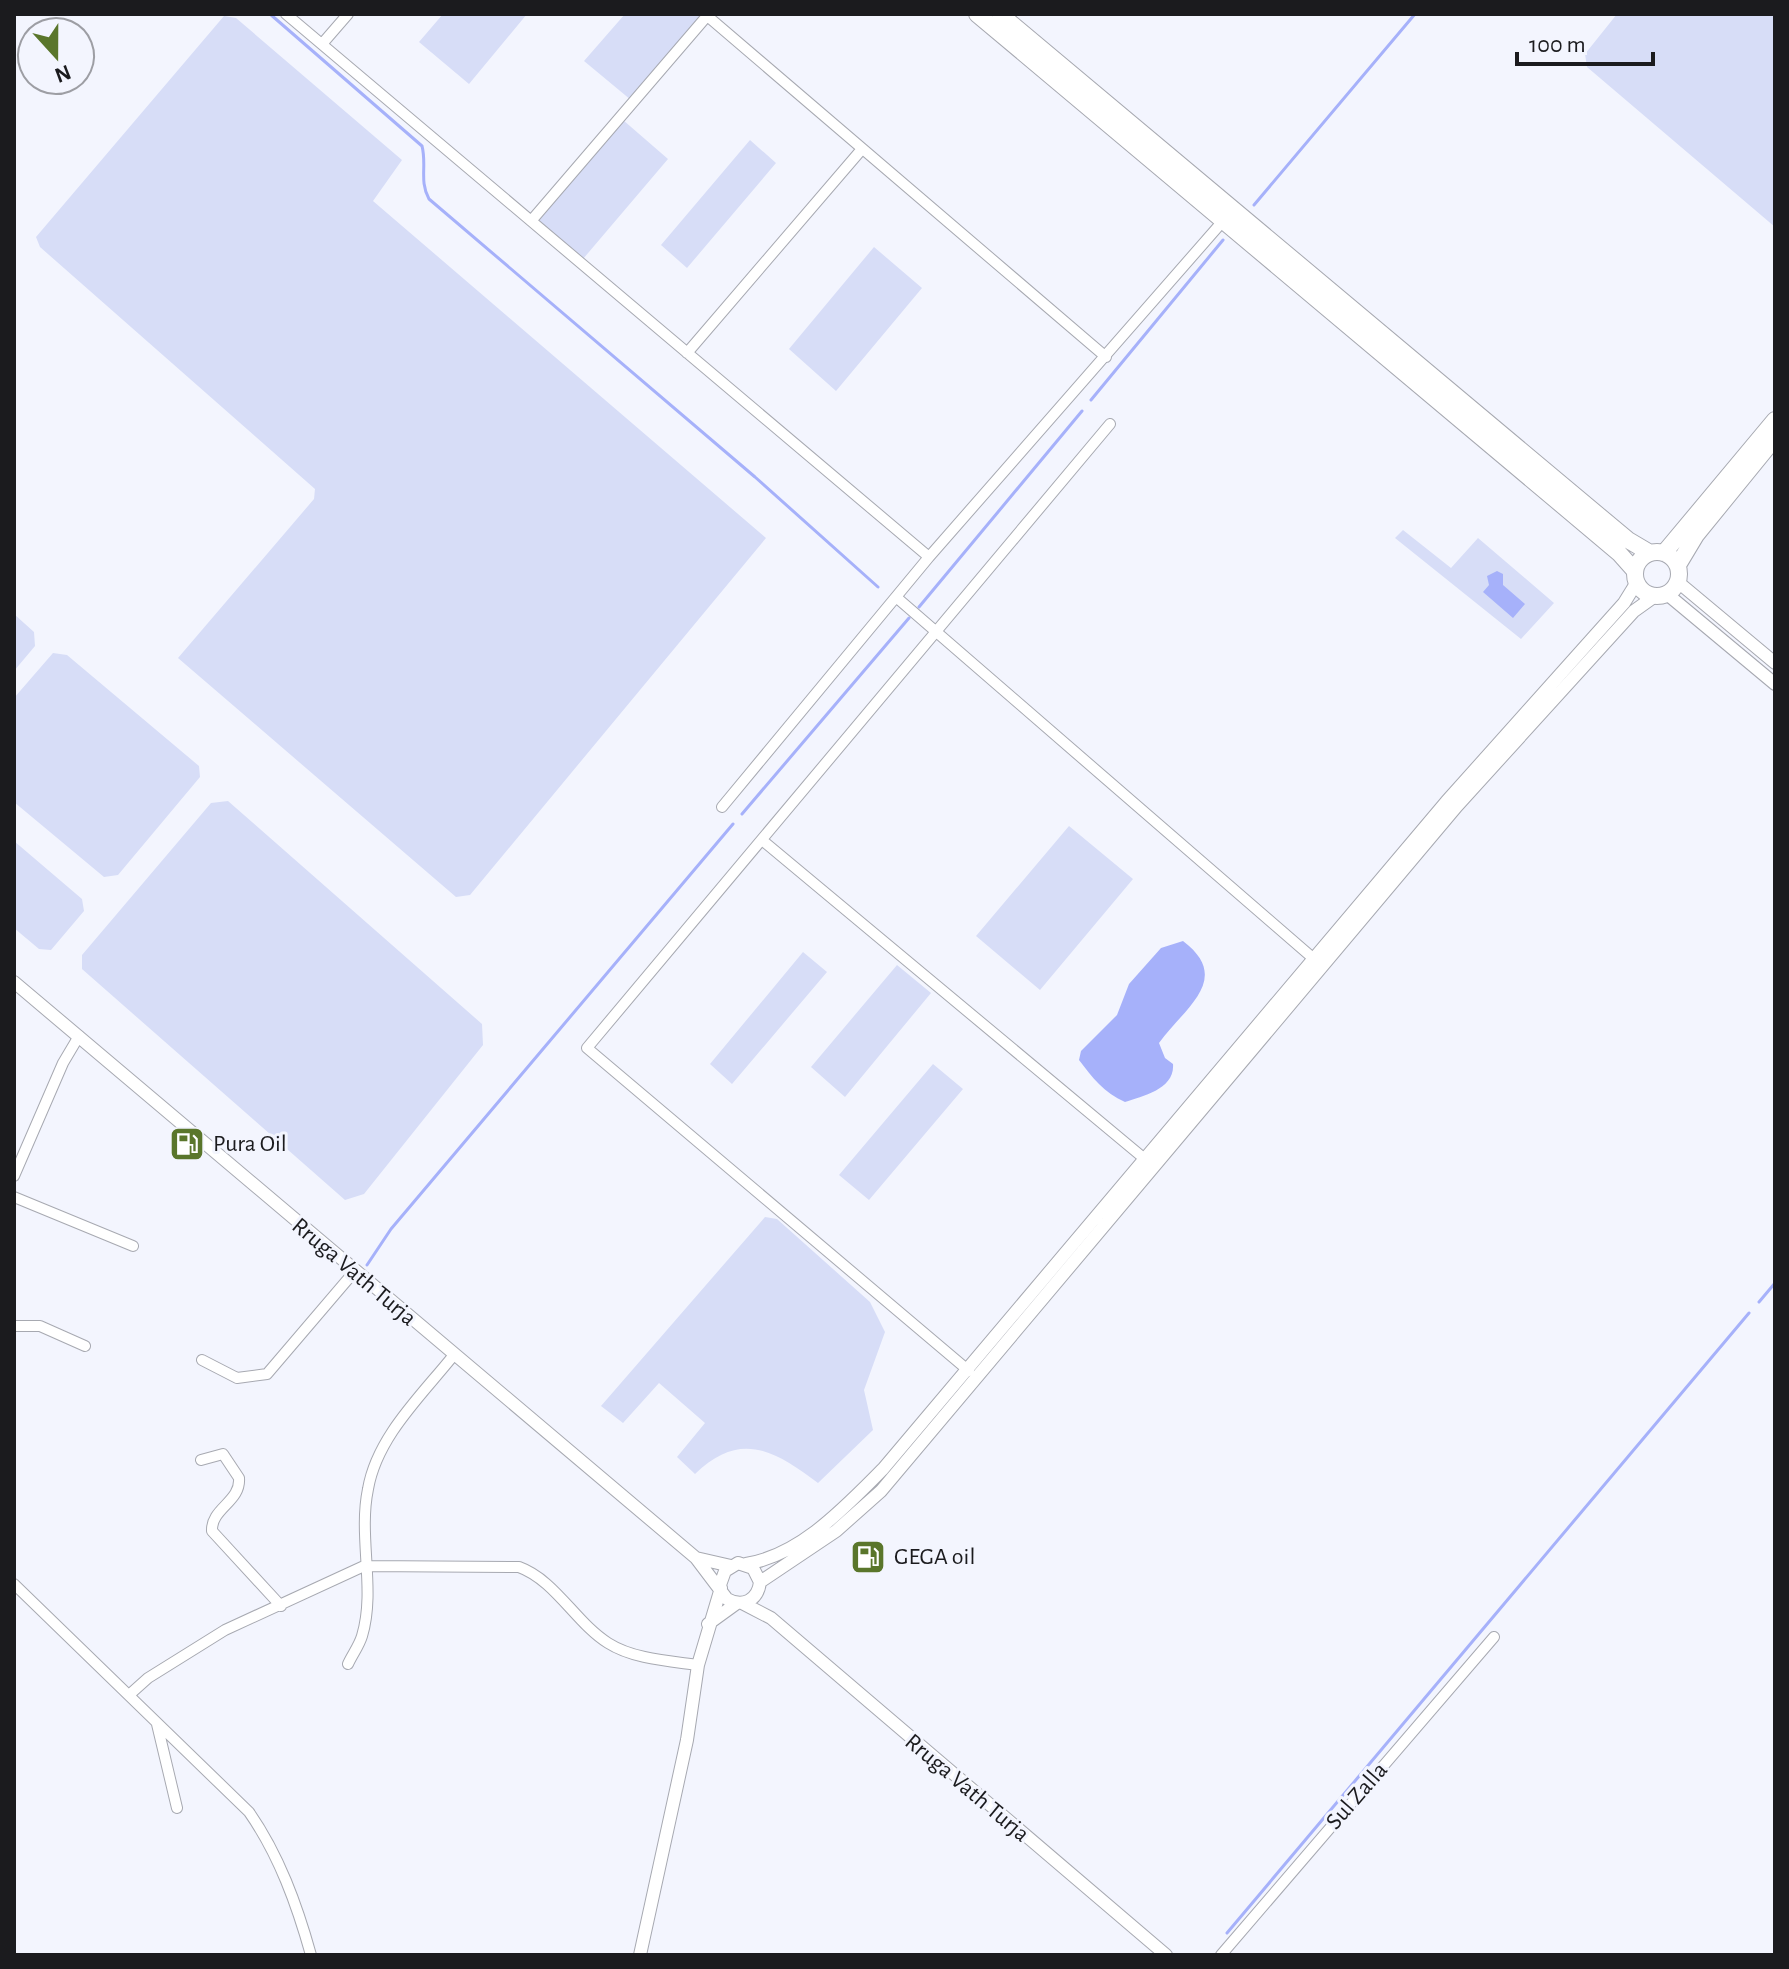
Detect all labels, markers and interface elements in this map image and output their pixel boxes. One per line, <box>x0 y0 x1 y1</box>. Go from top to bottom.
north arrow <box>16 16 96 96</box>
scale bar <box>1517 16 1653 66</box>
text: 100 m <box>1529 33 1586 57</box>
text: N <box>52 61 74 87</box>
fuel station icon: Pura Oil <box>168 1125 206 1163</box>
place label: Pura Oil <box>213 1132 287 1156</box>
street label: Rruga Vath Turja <box>287 1213 421 1331</box>
fuel station icon: GEGA oil <box>849 1538 887 1576</box>
place label: GEGA oil <box>894 1545 975 1569</box>
street label: Rruga Vath Turja <box>900 1729 1034 1847</box>
street label: Sul Zalla <box>1322 1758 1392 1834</box>

